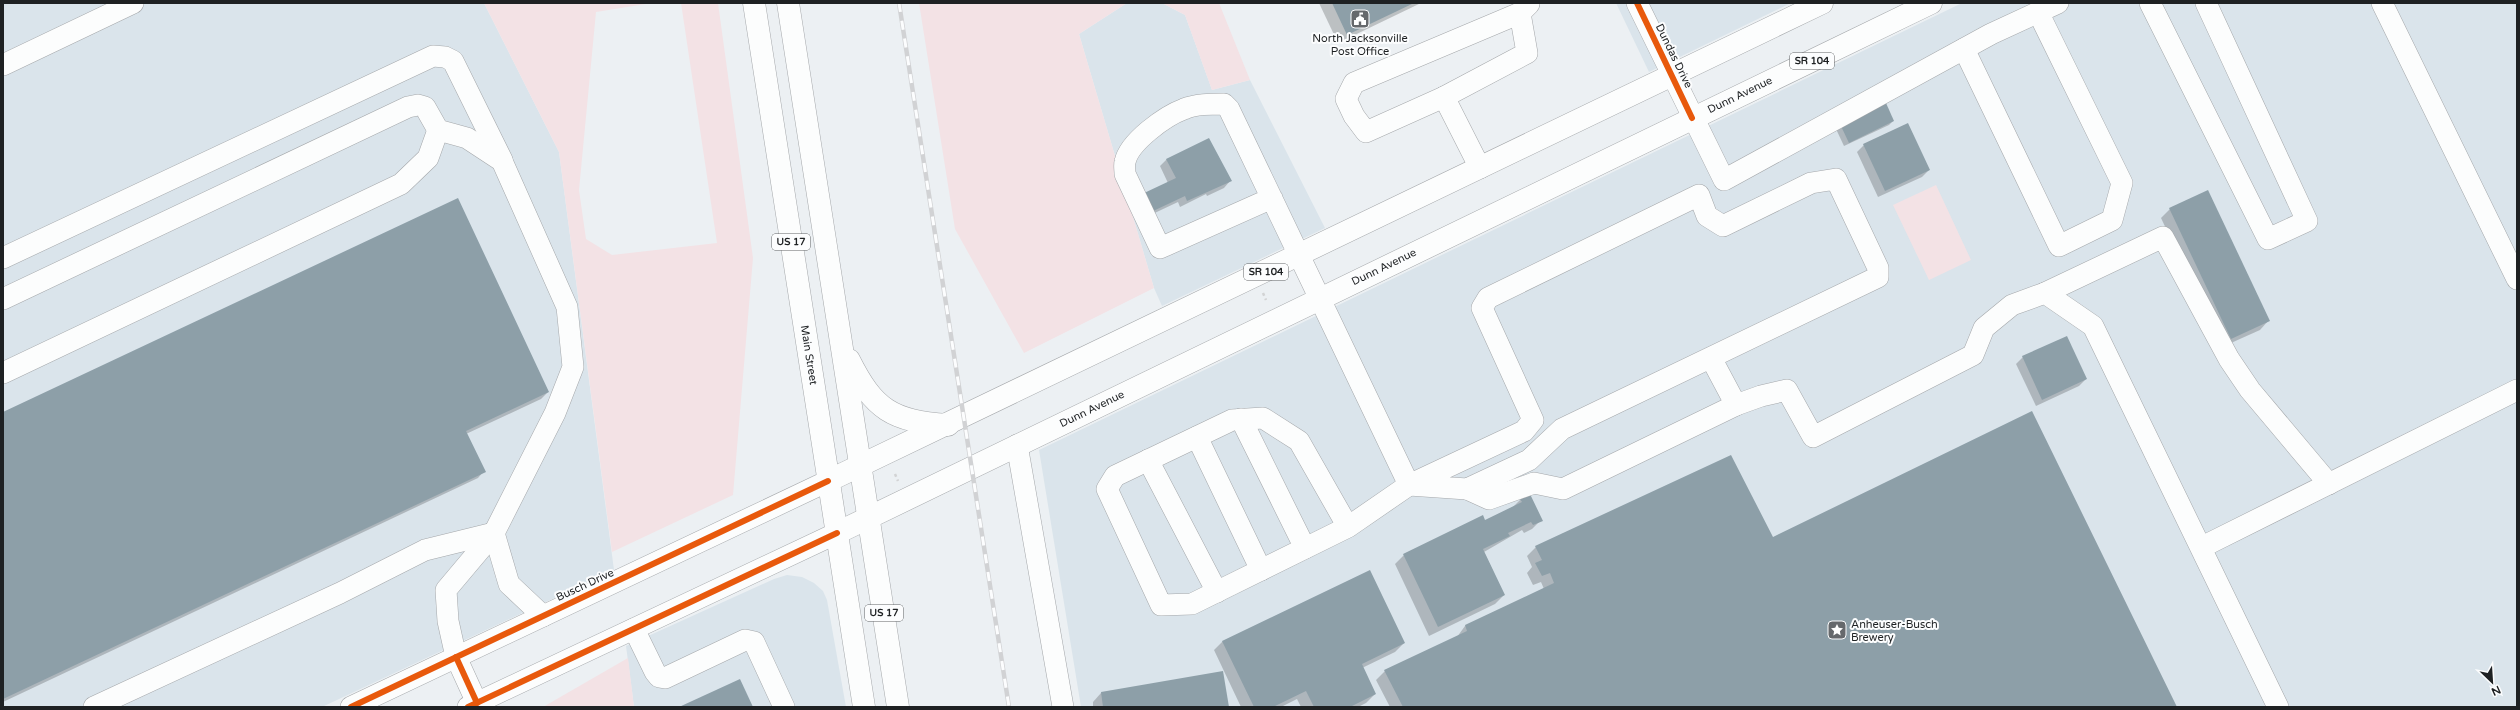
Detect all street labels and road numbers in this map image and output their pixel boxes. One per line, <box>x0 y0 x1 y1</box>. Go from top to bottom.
street label: Dundas Drive <box>1653 22 1695 90</box>
road number: SR 104 <box>1790 53 1834 69</box>
street label: Dunn Avenue <box>1705 74 1775 116</box>
road number: US 17 <box>772 234 810 250</box>
street label: Dunn Avenue <box>1349 246 1419 288</box>
road number: SR 104 <box>1244 264 1288 280</box>
street label: Main Street <box>798 324 820 386</box>
street label: Dunn Avenue <box>1057 388 1127 430</box>
street label: Busch Drive <box>554 566 616 604</box>
road number: US 17 <box>865 605 903 621</box>

